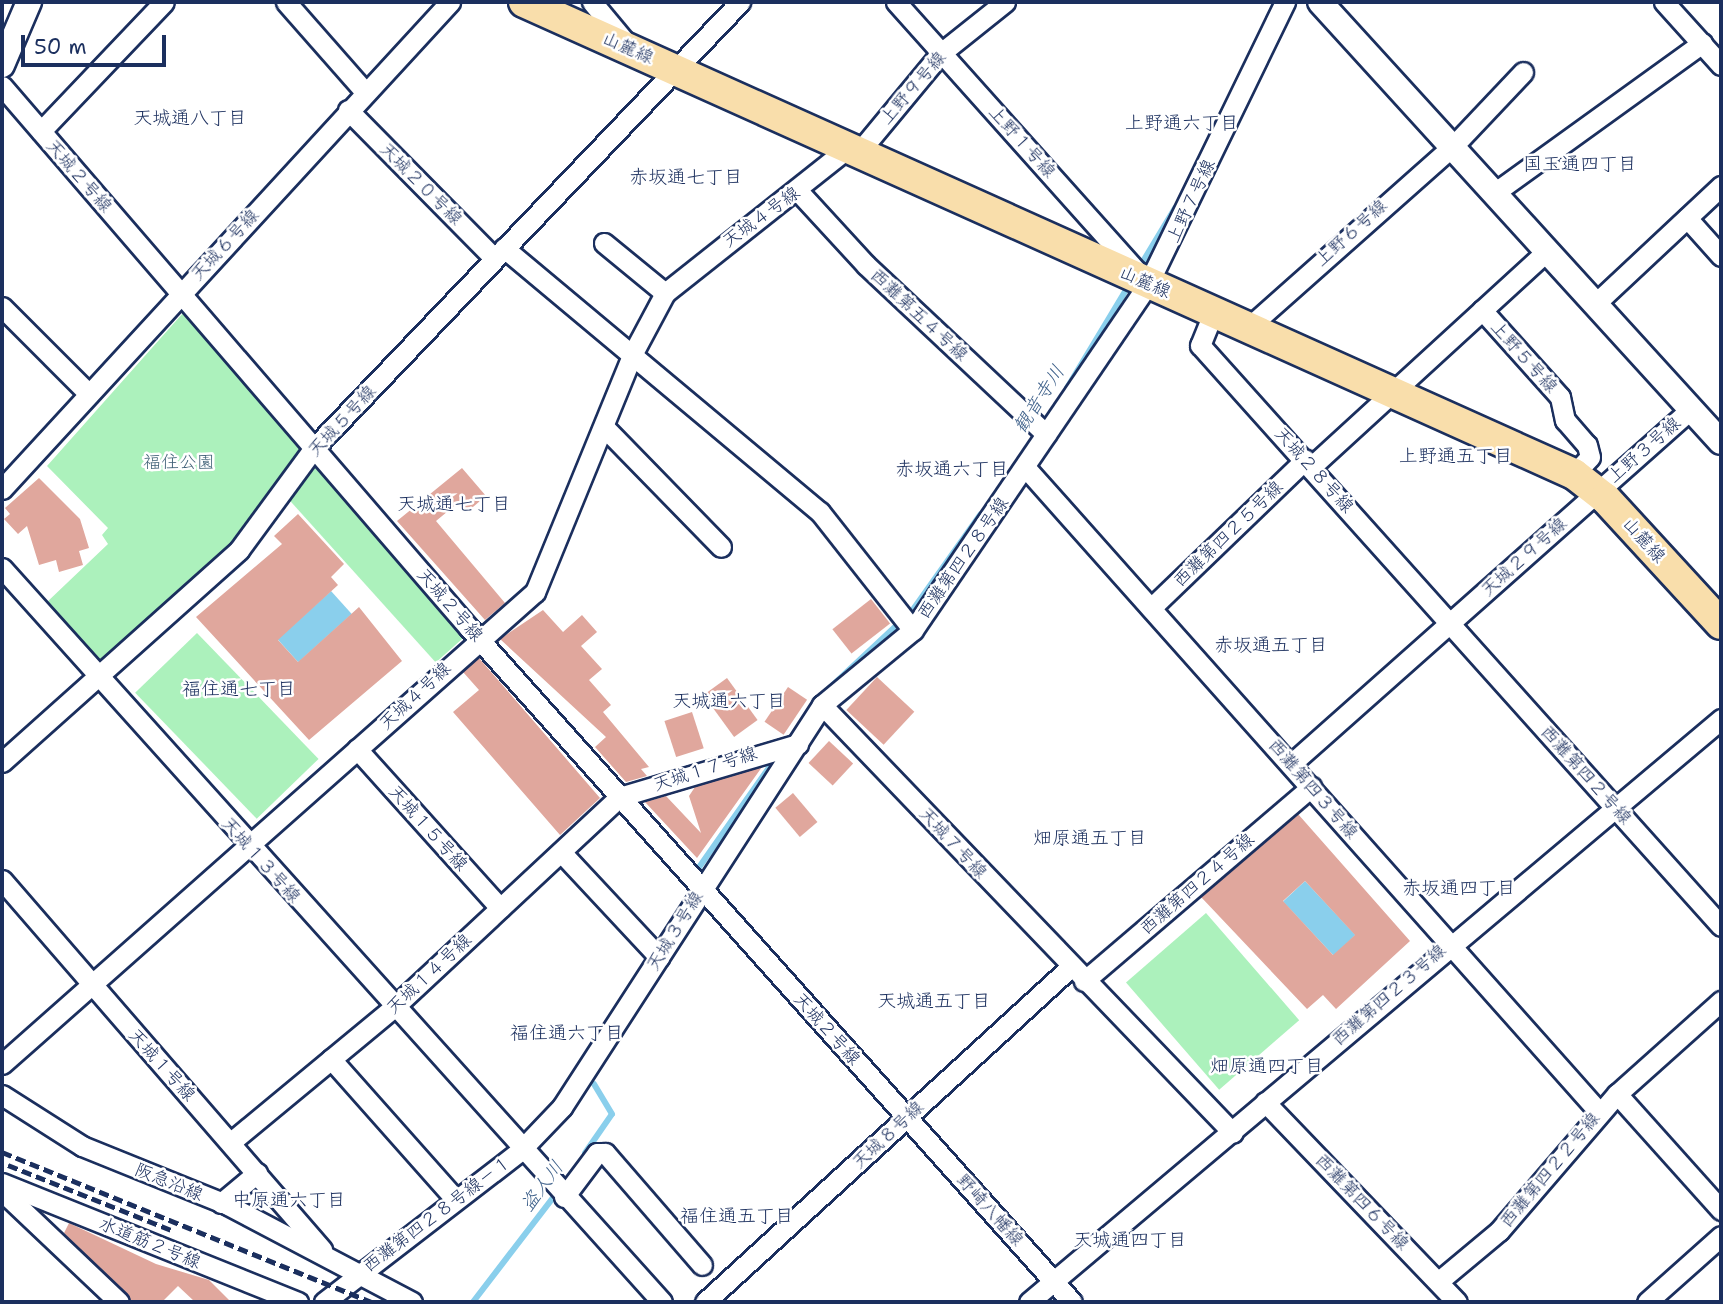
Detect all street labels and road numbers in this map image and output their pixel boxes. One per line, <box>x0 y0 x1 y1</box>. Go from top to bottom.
street label: 山麓線 <box>599 27 657 69</box>
street label: 上野９号線 <box>875 47 951 129</box>
street label: 上野１号線 <box>984 101 1060 183</box>
street label: 天城２号線 <box>41 135 117 217</box>
street label: 天城２０号線 <box>375 138 467 230</box>
street label: 上野７号線 <box>1162 156 1220 246</box>
street label: 天城４号線 <box>718 182 804 252</box>
street label: 上野６号線 <box>1310 195 1392 271</box>
street label: 天城６号線 <box>186 205 264 285</box>
street label: 山麓線 <box>1116 261 1174 303</box>
street label: 西灘第五４号線 <box>866 264 972 366</box>
street label: 上野５号線 <box>1486 316 1562 398</box>
street label: 天城５号線 <box>303 381 381 461</box>
street label: 上野３号線 <box>1603 412 1685 488</box>
street label: 天城２８号線 <box>1270 423 1358 517</box>
street label: 西灘第四２５号線 <box>1169 476 1287 592</box>
street label: 西灘第四２８号線 <box>913 493 1013 623</box>
street label: 天城２９号線 <box>1477 513 1571 601</box>
street label: 山麓線 <box>1618 513 1670 567</box>
street label: 天城２号線 <box>412 564 488 646</box>
street label: 天城４号線 <box>375 657 455 735</box>
street label: 西灘第四２号線 <box>1536 721 1636 829</box>
street label: 西灘第四３号線 <box>1264 734 1362 844</box>
street label: 天城１７号線 <box>650 742 760 796</box>
street label: 天城１５号線 <box>384 781 472 875</box>
street label: 天城７号線 <box>914 803 992 883</box>
street label: 天城１３号線 <box>217 813 305 907</box>
street label: 西灘第四２４号線 <box>1136 829 1258 939</box>
street label: 天城３号線 <box>642 887 708 975</box>
street label: 天城１４号線 <box>382 929 476 1019</box>
street label: 西灘第四２３号線 <box>1328 940 1450 1050</box>
street label: 天城２号線 <box>789 988 865 1070</box>
street label: 天城１号線 <box>124 1024 200 1106</box>
street label: 天城８号線 <box>848 1096 928 1174</box>
street label: 西灘第四２２号線 <box>1495 1108 1605 1232</box>
street label: 西灘第四６号線 <box>1310 1149 1414 1255</box>
street label: 西灘第四２８号線－１ <box>359 1151 515 1277</box>
street label: 阪急沿線 <box>132 1159 206 1205</box>
street label: 野崎八幡線 <box>952 1169 1028 1251</box>
street label: 水道筋２号線 <box>96 1213 204 1273</box>

